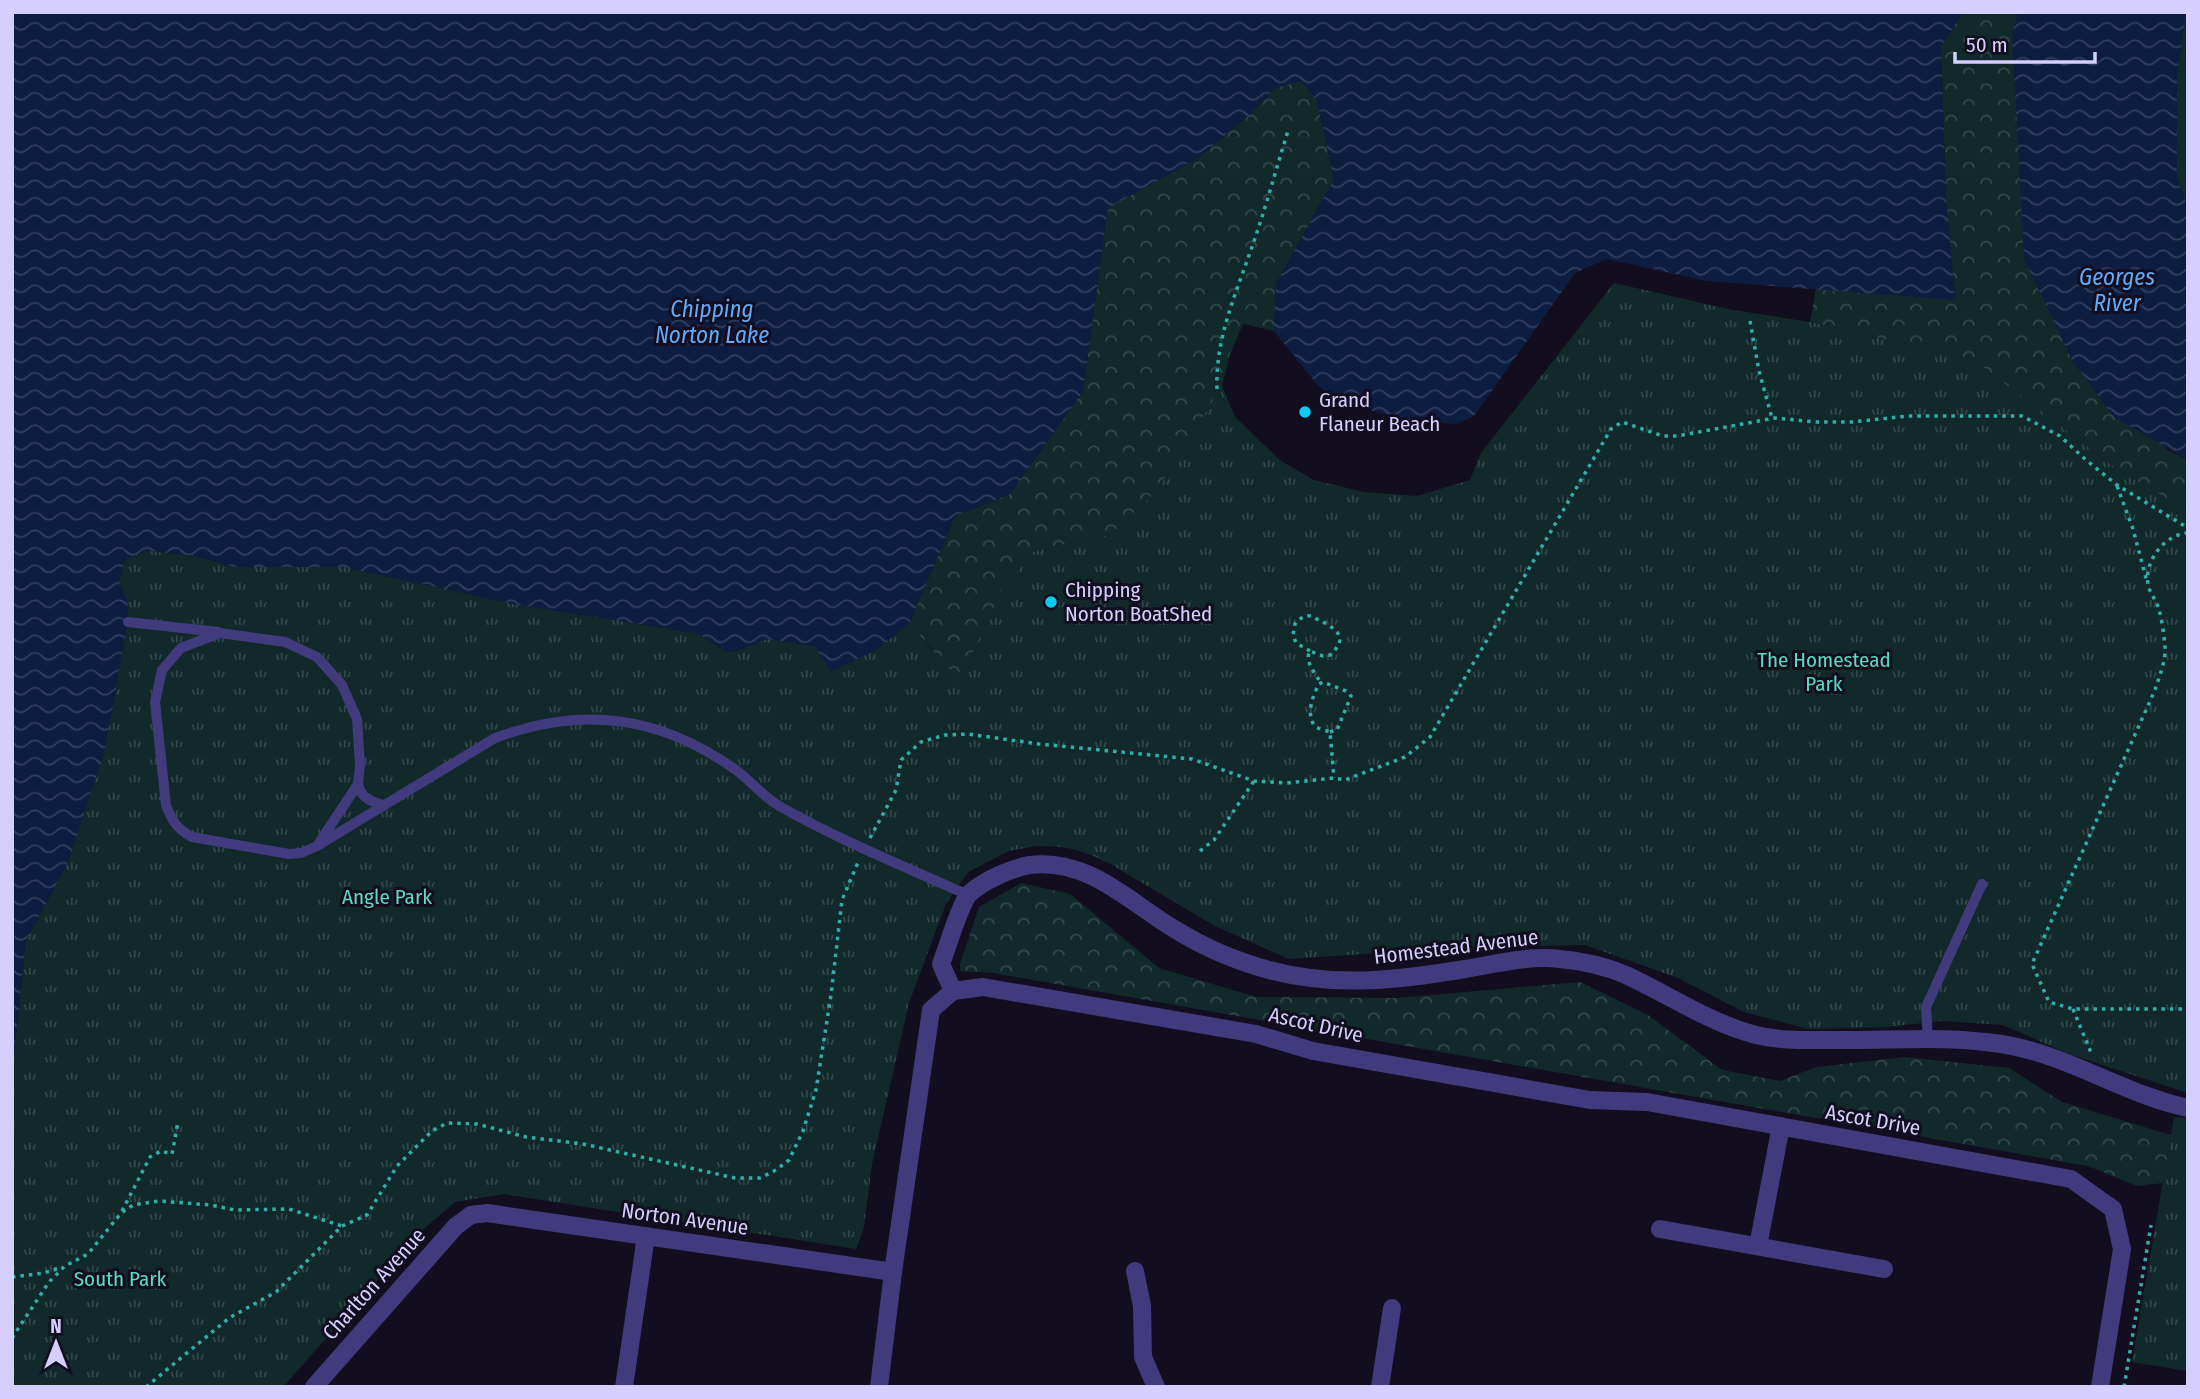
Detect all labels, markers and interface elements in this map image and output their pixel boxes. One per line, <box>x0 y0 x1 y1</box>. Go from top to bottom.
scale bar <box>1955 21 2095 65</box>
text: 50 m <box>1966 32 2008 58</box>
water label: Georges River <box>2079 263 2155 317</box>
water label: Chipping Norton Lake <box>655 295 769 349</box>
place label: Grand Flaneur Beach <box>1319 387 1440 437</box>
marker: Grand Flaneur Beach <box>1297 404 1313 420</box>
place label: Chipping Norton BoatShed <box>1065 577 1212 627</box>
marker: Chipping Norton BoatShed <box>1043 594 1059 610</box>
park label: The Homestead Park <box>1757 647 1891 697</box>
park label: Angle Park <box>342 884 432 910</box>
street label: Homestead Avenue <box>1372 924 1540 970</box>
street label: Ascot Drive <box>1266 1002 1366 1048</box>
street label: Ascot Drive <box>1824 1099 1922 1141</box>
street label: Norton Avenue <box>620 1197 750 1241</box>
street label: Charlton Avenue <box>317 1223 431 1345</box>
park label: South Park <box>74 1266 167 1292</box>
north arrow <box>21 1308 91 1378</box>
text: N <box>50 1315 62 1338</box>

